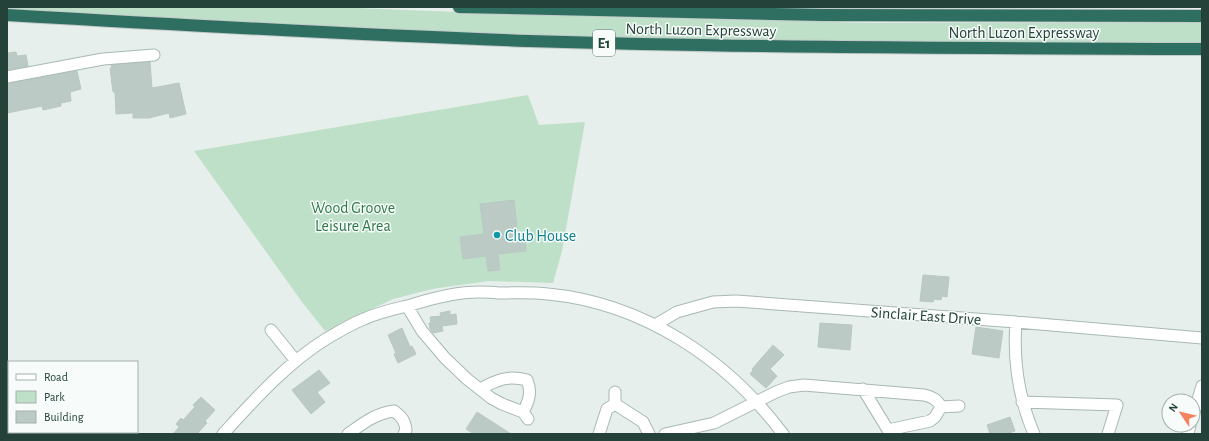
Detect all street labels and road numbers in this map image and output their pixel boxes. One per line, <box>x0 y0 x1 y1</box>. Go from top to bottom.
street label: North Luzon Expressway <box>625 21 777 40</box>
street label: North Luzon Expressway <box>949 25 1100 42</box>
road number: E1 <box>593 30 615 56</box>
street label: Sinclair East Drive <box>870 304 982 328</box>

